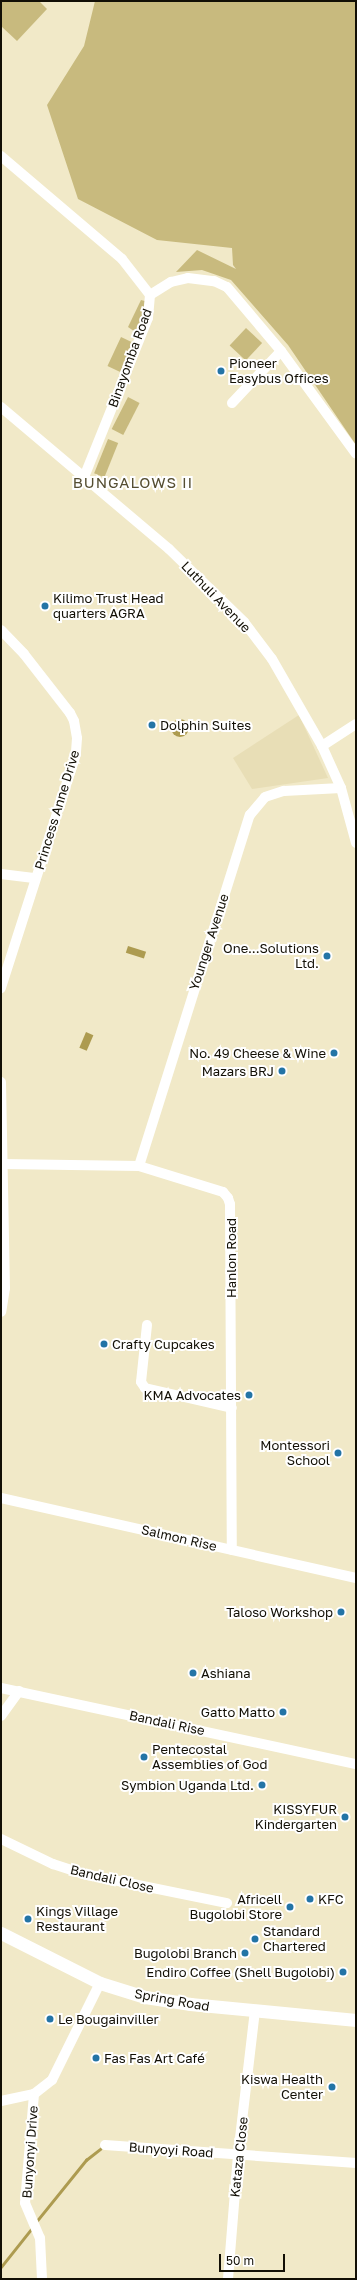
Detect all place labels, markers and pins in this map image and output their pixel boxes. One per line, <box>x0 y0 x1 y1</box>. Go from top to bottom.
place label: Pioneer Easybus Offices <box>229 356 329 387</box>
marker: Pioneer Easybus Offices <box>216 366 226 376</box>
place label: Kilimo Trust Head quarters AGRA <box>53 591 164 622</box>
marker: Kilimo Trust Head quarters AGRA <box>40 601 50 611</box>
place label: Dolphin Suites <box>160 717 251 733</box>
marker: Dolphin Suites <box>147 720 157 730</box>
place label: One...Solutions Ltd. <box>223 941 319 972</box>
marker: One...Solutions Ltd. <box>322 951 332 961</box>
place label: No. 49 Cheese & Wine <box>189 1045 326 1061</box>
marker: No. 49 Cheese & Wine <box>329 1048 339 1058</box>
place label: Mazars BRJ <box>202 1063 274 1079</box>
marker: Mazars BRJ <box>277 1066 287 1076</box>
place label: Crafty Cupcakes <box>112 1336 215 1352</box>
marker: Crafty Cupcakes <box>99 1339 109 1349</box>
place label: KMA Advocates <box>144 1387 241 1403</box>
marker: KMA Advocates <box>244 1390 254 1400</box>
place label: Montessori School <box>260 1438 330 1469</box>
marker: Montessori School <box>333 1448 343 1458</box>
place label: Taloso Workshop <box>226 1604 333 1620</box>
marker: Taloso Workshop <box>336 1607 346 1617</box>
place label: Ashiana <box>201 1665 251 1681</box>
marker: Ashiana <box>188 1668 198 1678</box>
place label: Gatto Matto <box>201 1704 275 1720</box>
marker: Gatto Matto <box>278 1707 288 1717</box>
place label: Pentecostal Assemblies of God <box>152 1742 267 1773</box>
marker: Pentecostal Assemblies of God <box>139 1752 149 1762</box>
place label: Symbion Uganda Ltd. <box>121 1777 254 1793</box>
marker: Symbion Uganda Ltd. <box>257 1780 267 1790</box>
place label: KISSYFUR Kindergarten <box>255 1802 337 1833</box>
marker: KISSYFUR Kindergarten <box>340 1812 350 1822</box>
place label: KFC <box>318 1891 343 1907</box>
place label: Africell Bugolobi Store <box>190 1892 282 1923</box>
marker: KFC <box>305 1894 315 1904</box>
marker: Africell Bugolobi Store <box>285 1902 295 1912</box>
place label: Kings Village Restaurant <box>36 1904 118 1935</box>
marker: Kings Village Restaurant <box>23 1914 33 1924</box>
place label: Standard Chartered <box>263 1924 326 1955</box>
marker: Standard Chartered <box>250 1934 260 1944</box>
place label: Bugolobi Branch <box>134 1945 237 1961</box>
marker: Bugolobi Branch <box>240 1948 250 1958</box>
place label: Endiro Coffee (Shell Bugolobi) <box>146 1964 335 1980</box>
marker: Endiro Coffee (Shell Bugolobi) <box>338 1967 348 1977</box>
place label: Le Bougainviller <box>58 2011 159 2027</box>
marker: Le Bougainviller <box>45 2014 55 2024</box>
place label: Fas Fas Art Café <box>104 2050 205 2066</box>
marker: Fas Fas Art Café <box>91 2053 101 2063</box>
place label: Kiswa Health Center <box>241 2072 323 2103</box>
marker: Kiswa Health Center <box>326 2081 338 2093</box>

